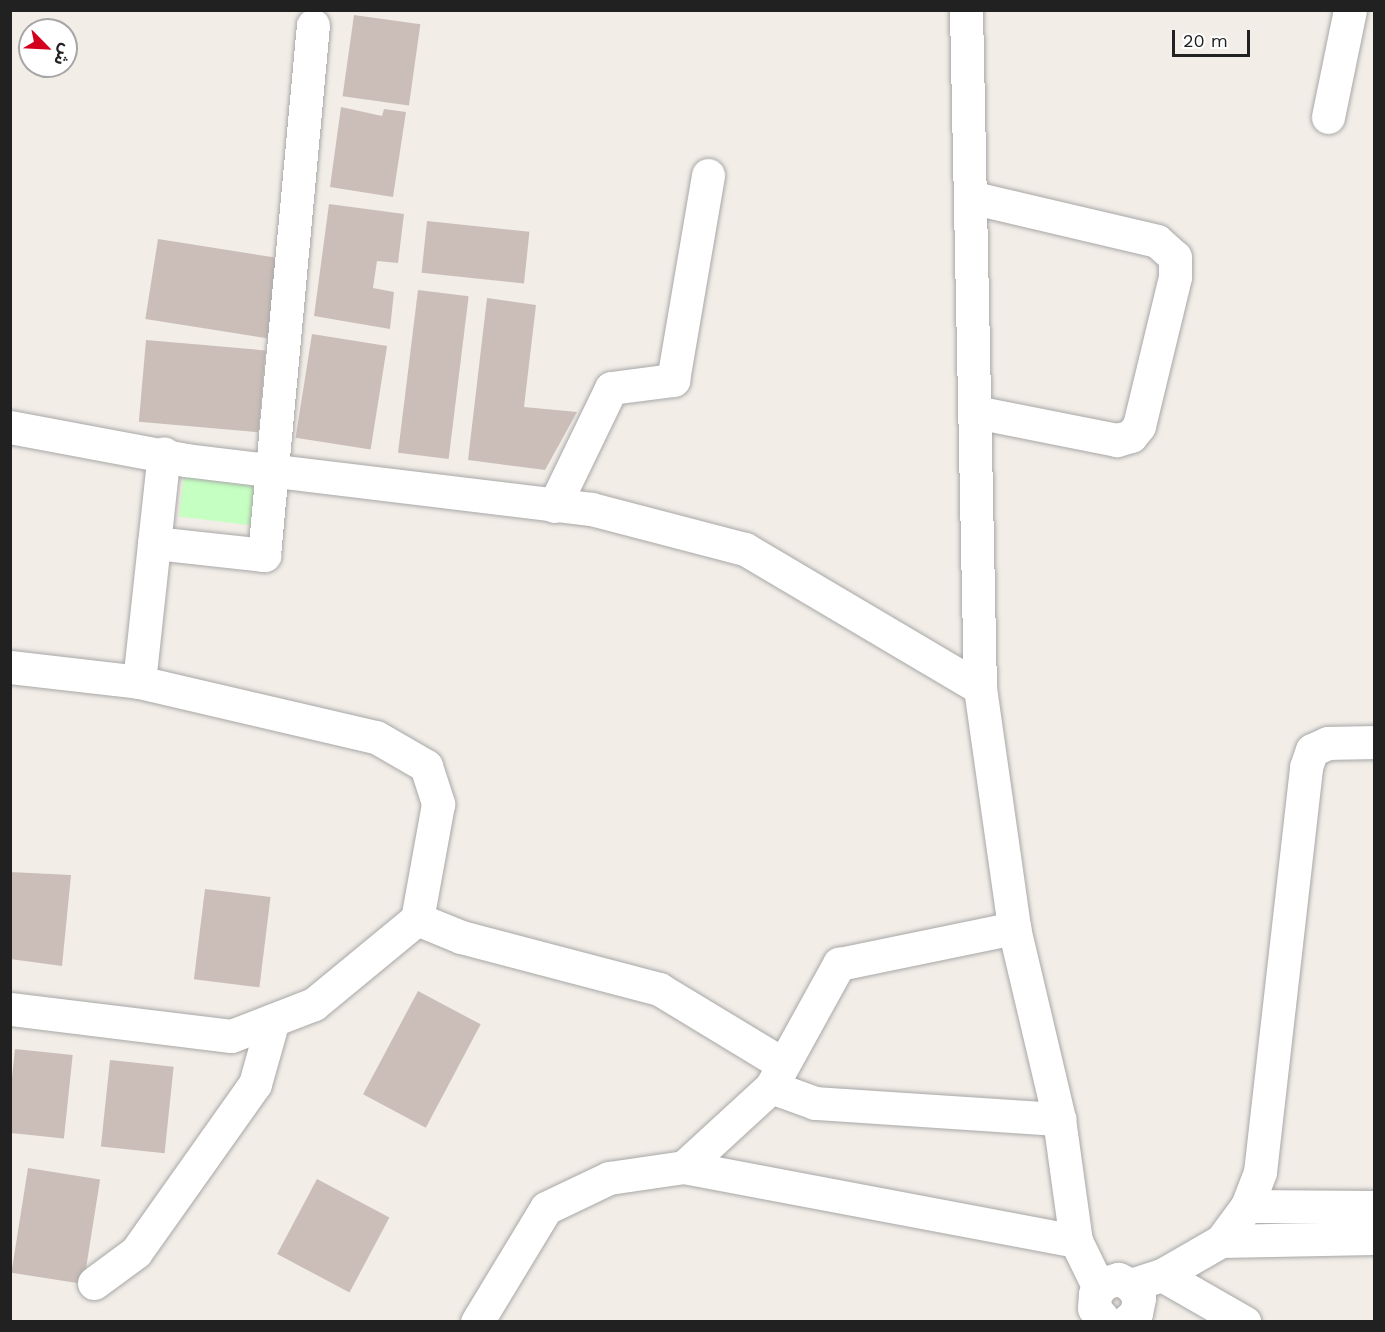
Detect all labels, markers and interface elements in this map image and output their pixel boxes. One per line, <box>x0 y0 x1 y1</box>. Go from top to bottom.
north arrow <box>18 18 78 78</box>
scale bar <box>1175 18 1253 56</box>
text: 20 m <box>1183 30 1228 51</box>
text: ش <box>50 41 76 69</box>

